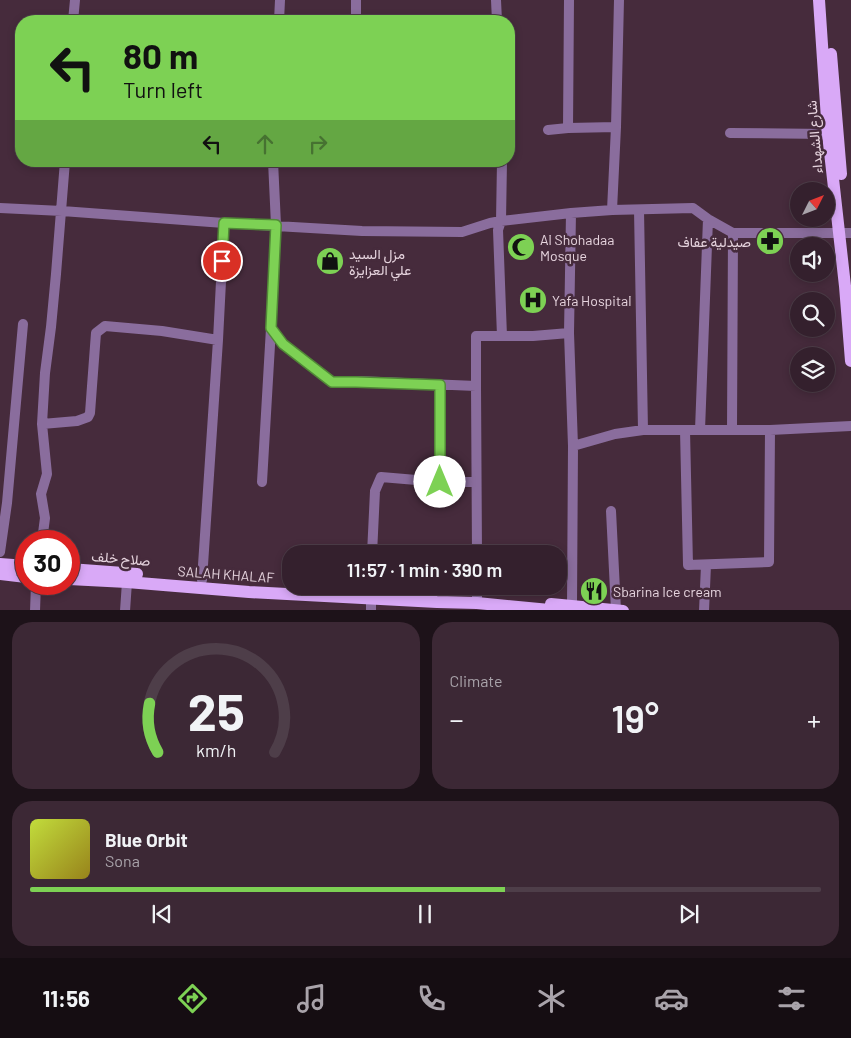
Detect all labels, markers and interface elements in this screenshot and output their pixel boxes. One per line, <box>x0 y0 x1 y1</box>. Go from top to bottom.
text: 80 m <box>123 34 198 76</box>
icon: left <box>40 35 105 100</box>
text: Turn left <box>123 76 203 102</box>
street label: شارع الشهداء <box>802 99 829 174</box>
icon: left <box>198 130 226 158</box>
icon: ahead <box>251 130 279 158</box>
icon: right <box>304 130 332 158</box>
north arrow <box>790 182 835 228</box>
map controls <box>790 182 835 392</box>
pharmacy icon: صيدلية عفاف <box>755 226 785 256</box>
place label: Al Shohadaa Mosque <box>540 231 614 264</box>
mosque icon: Al Shohadaa Mosque <box>506 232 536 262</box>
place label: صيدلية عفاف <box>678 233 751 250</box>
button: sound <box>790 237 835 282</box>
pin <box>201 240 243 282</box>
place label: مزل السيد علي العزايزة <box>349 245 411 282</box>
shop icon: مزل السيد علي العزايزة <box>315 246 345 276</box>
icon: arrive <box>208 247 236 275</box>
hospital icon: Yafa Hospital <box>518 285 548 315</box>
place label: Yafa Hospital <box>552 292 631 309</box>
button: search <box>790 292 835 337</box>
button: layers <box>790 347 835 392</box>
position arrow <box>413 455 465 507</box>
speed limit sign: 30 <box>15 530 80 595</box>
street label: صلاح خلف <box>91 547 151 572</box>
text: 11:57 · 1 min · 390 m <box>347 558 502 581</box>
street label: SALAH KHALAF <box>177 562 275 586</box>
restaurant icon: Sbarina Ice cream <box>579 576 609 606</box>
place label: Sbarina Ice cream <box>613 583 722 600</box>
text: Climate <box>450 671 502 690</box>
text: 25 <box>187 679 244 741</box>
text: 19° <box>611 695 659 741</box>
text: − <box>450 702 464 736</box>
text: + <box>807 702 821 736</box>
text: km/h <box>196 739 236 761</box>
text: Blue Orbit <box>105 828 188 851</box>
text: Sona <box>105 851 140 870</box>
icon: previous <box>148 900 176 928</box>
icon: pause <box>411 900 439 928</box>
icon: next <box>675 900 703 928</box>
icon: directions <box>175 981 210 1016</box>
icon: music <box>294 981 329 1016</box>
icon: phone <box>414 981 449 1016</box>
icon: climate <box>534 981 569 1016</box>
icon: car <box>654 981 689 1016</box>
icon: filters <box>774 981 809 1016</box>
text: 11:56 <box>42 985 90 1011</box>

